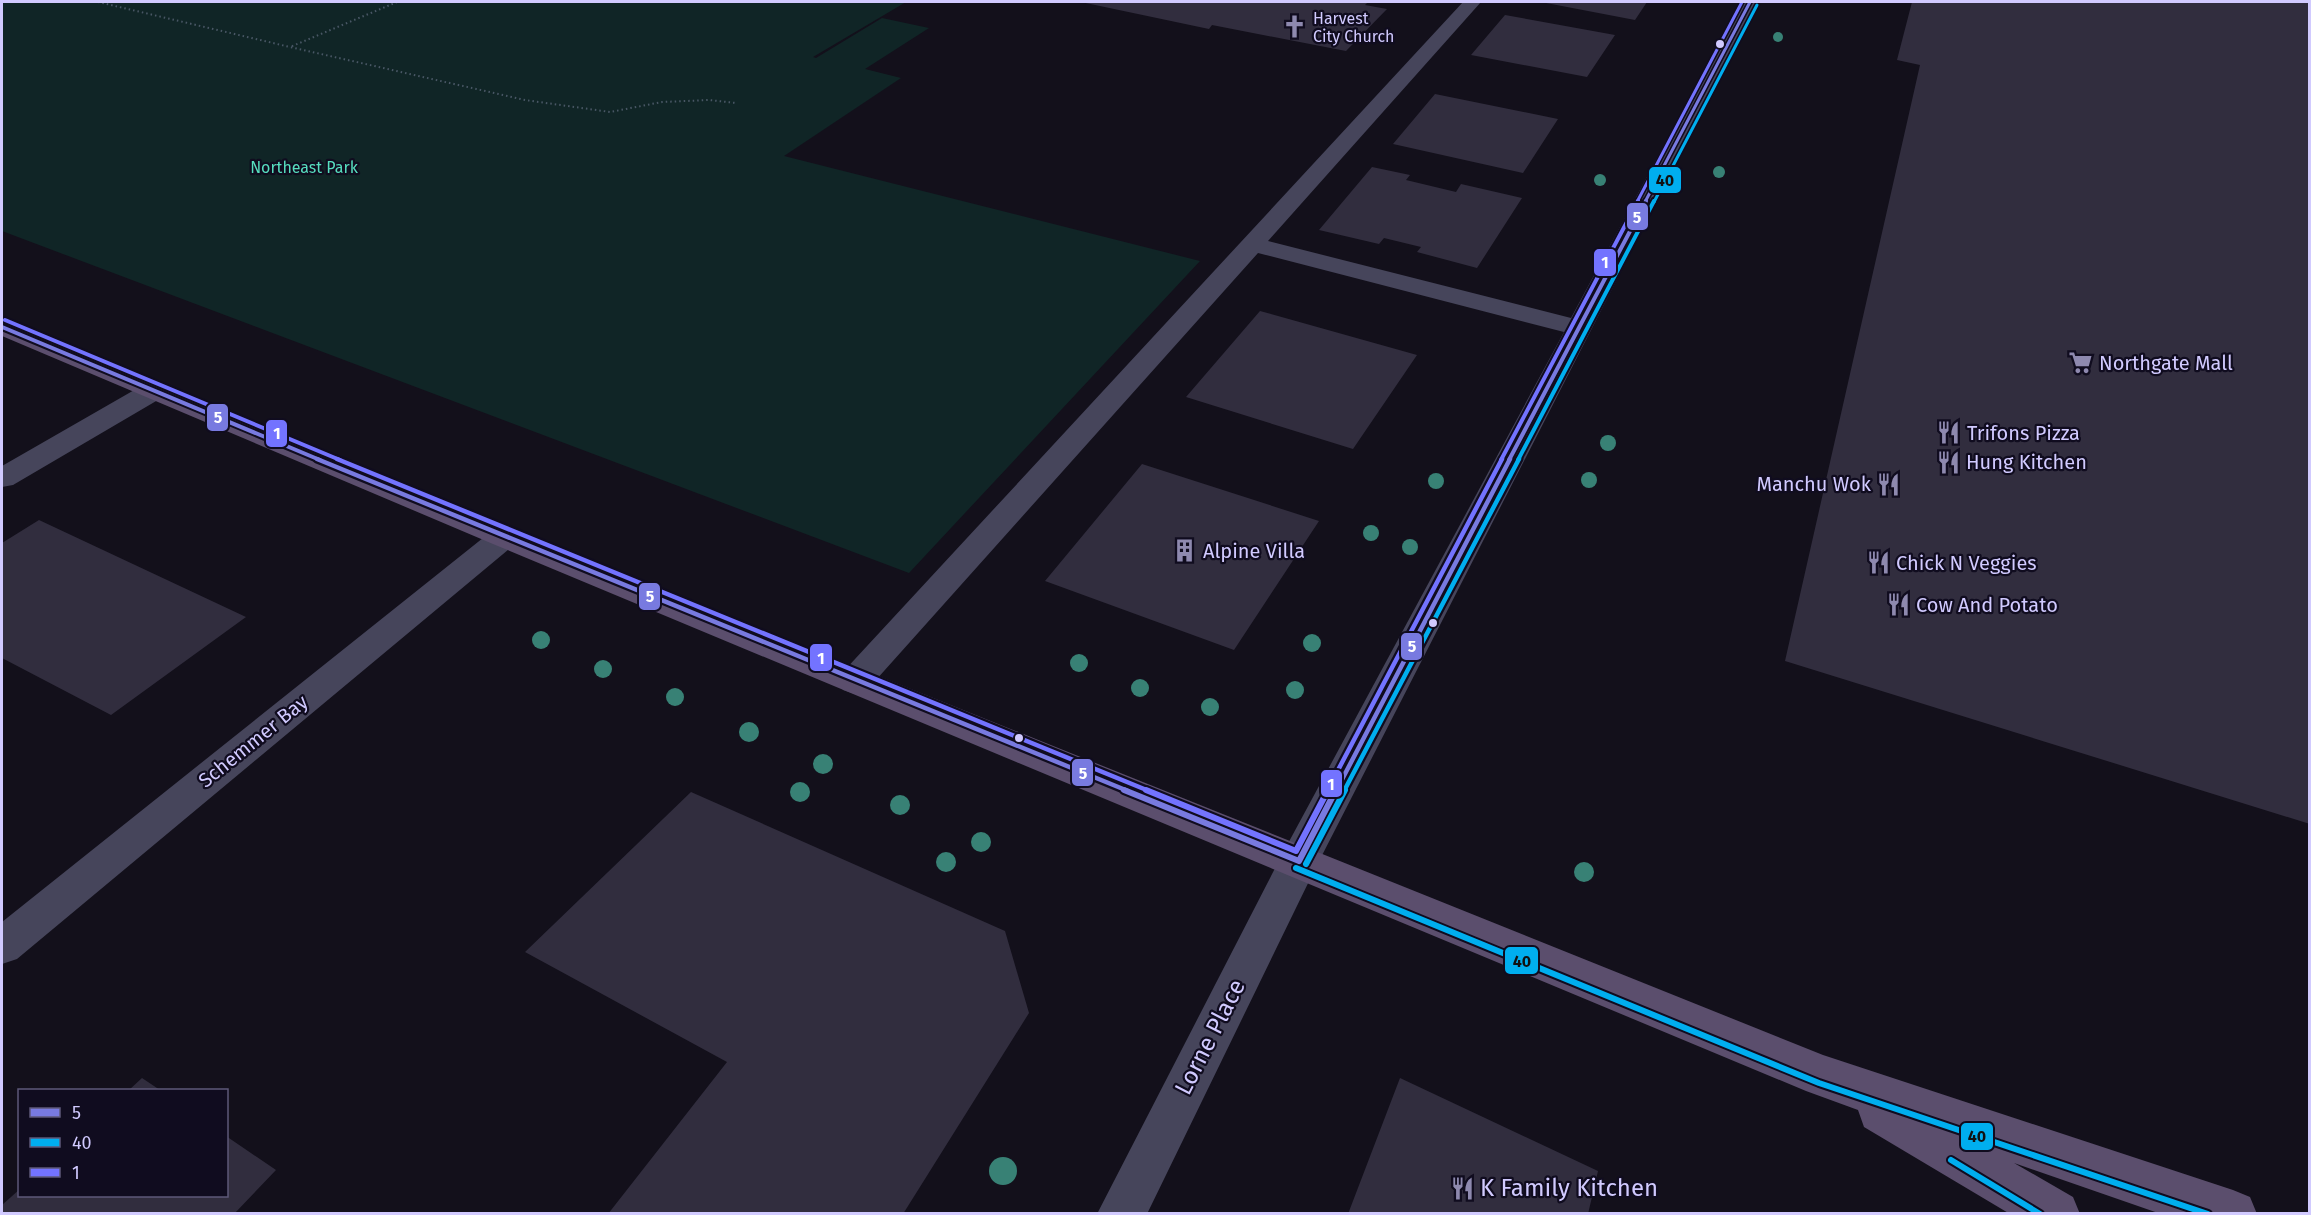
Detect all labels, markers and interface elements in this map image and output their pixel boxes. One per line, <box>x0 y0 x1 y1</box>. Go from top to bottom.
place label: Harvest City Church <box>1313 9 1395 46</box>
church icon: Harvest City Church <box>1282 14 1308 40</box>
unlabelled marker <box>1714 38 1726 50</box>
park label: Northeast Park <box>250 158 359 177</box>
line badge: 40 <box>1648 166 1682 194</box>
text: 40 <box>1656 171 1674 190</box>
line badge: 5 <box>1626 202 1649 231</box>
text: 5 <box>1633 208 1642 227</box>
line badge: 1 <box>1593 248 1617 277</box>
text: 1 <box>1601 253 1609 272</box>
supermarket icon: Northgate Mall <box>2068 350 2094 376</box>
place label: Northgate Mall <box>2099 351 2233 375</box>
line badge: 5 <box>206 403 229 432</box>
text: 5 <box>214 408 223 427</box>
line badge: 1 <box>265 419 288 448</box>
restaurant icon: Trifons Pizza <box>1936 420 1962 446</box>
place label: Trifons Pizza <box>1967 421 2080 445</box>
text: 1 <box>273 424 281 443</box>
restaurant icon: Hung Kitchen <box>1935 449 1961 475</box>
place label: Hung Kitchen <box>1966 450 2087 474</box>
restaurant icon: Manchu Wok <box>1876 471 1902 497</box>
place label: Manchu Wok <box>1756 472 1872 496</box>
building icon: Alpine Villa <box>1172 538 1198 564</box>
place label: Alpine Villa <box>1203 539 1305 563</box>
restaurant icon: Chick N Veggies <box>1865 550 1891 576</box>
place label: Chick N Veggies <box>1896 551 2037 575</box>
line badge: 5 <box>638 582 661 611</box>
text: 5 <box>646 587 655 606</box>
restaurant icon: Cow And Potato <box>1885 592 1911 618</box>
place label: Cow And Potato <box>1916 593 2058 617</box>
unlabelled marker <box>1427 617 1439 629</box>
line badge: 5 <box>1400 632 1423 661</box>
text: 5 <box>1408 637 1417 656</box>
line badge: 1 <box>809 643 833 672</box>
text: 1 <box>817 649 825 668</box>
street label: Schemmer Bay <box>193 689 313 792</box>
unlabelled marker <box>1013 732 1025 744</box>
line badge: 5 <box>1071 758 1094 787</box>
text: 5 <box>1079 764 1088 783</box>
line badge: 1 <box>1320 769 1343 798</box>
text: 1 <box>1327 775 1335 794</box>
line badge: 40 <box>1504 946 1539 975</box>
text: 40 <box>1513 952 1531 971</box>
street label: Lorne Place <box>1169 975 1251 1099</box>
legend <box>18 1089 228 1197</box>
text: 5 <box>72 1102 81 1124</box>
line badge: 40 <box>1960 1122 1994 1151</box>
text: 40 <box>1968 1127 1986 1146</box>
text: 40 <box>72 1132 92 1154</box>
text: 1 <box>72 1162 80 1184</box>
place label: K Family Kitchen <box>1480 1174 1658 1202</box>
restaurant icon: K Family Kitchen <box>1449 1175 1475 1201</box>

